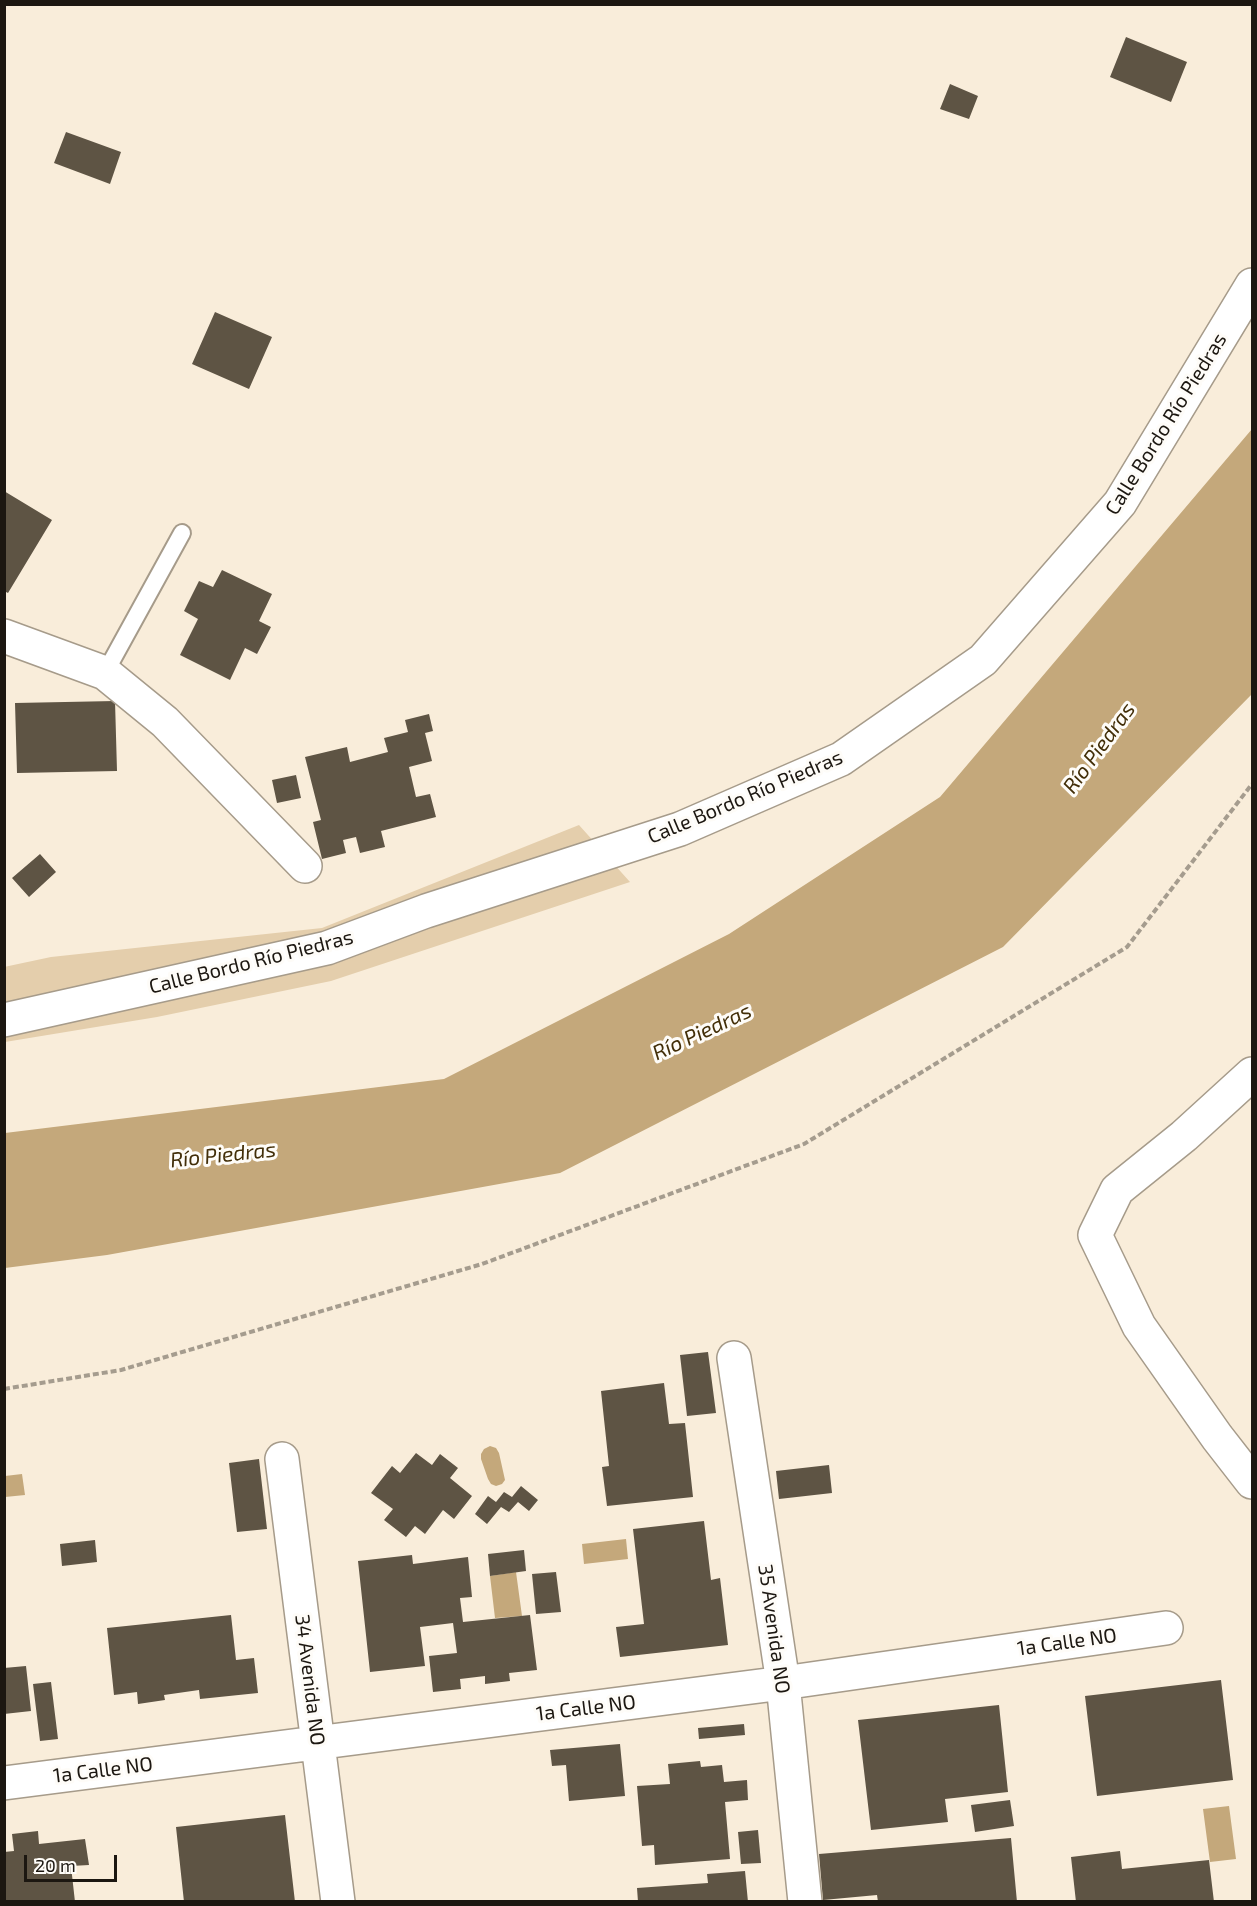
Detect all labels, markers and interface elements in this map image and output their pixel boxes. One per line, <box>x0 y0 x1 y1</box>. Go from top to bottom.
street label: Calle Bordo Río Piedras <box>1100 329 1232 519</box>
water label: Río Piedras <box>1058 698 1140 798</box>
street label: Calle Bordo Río Piedras <box>644 745 846 849</box>
street label: Calle Bordo Río Piedras <box>146 925 356 999</box>
water label: Río Piedras <box>649 998 755 1066</box>
water label: Río Piedras <box>169 1137 277 1173</box>
street label: 35 Avenida NO <box>753 1563 795 1695</box>
street label: 34 Avenida NO <box>290 1613 330 1747</box>
street label: 1a Calle NO <box>1016 1623 1118 1661</box>
street label: 1a Calle NO <box>535 1690 637 1726</box>
street label: 1a Calle NO <box>52 1752 154 1788</box>
scale bar <box>27 1843 120 1881</box>
text: 20 m <box>35 1854 76 1876</box>

